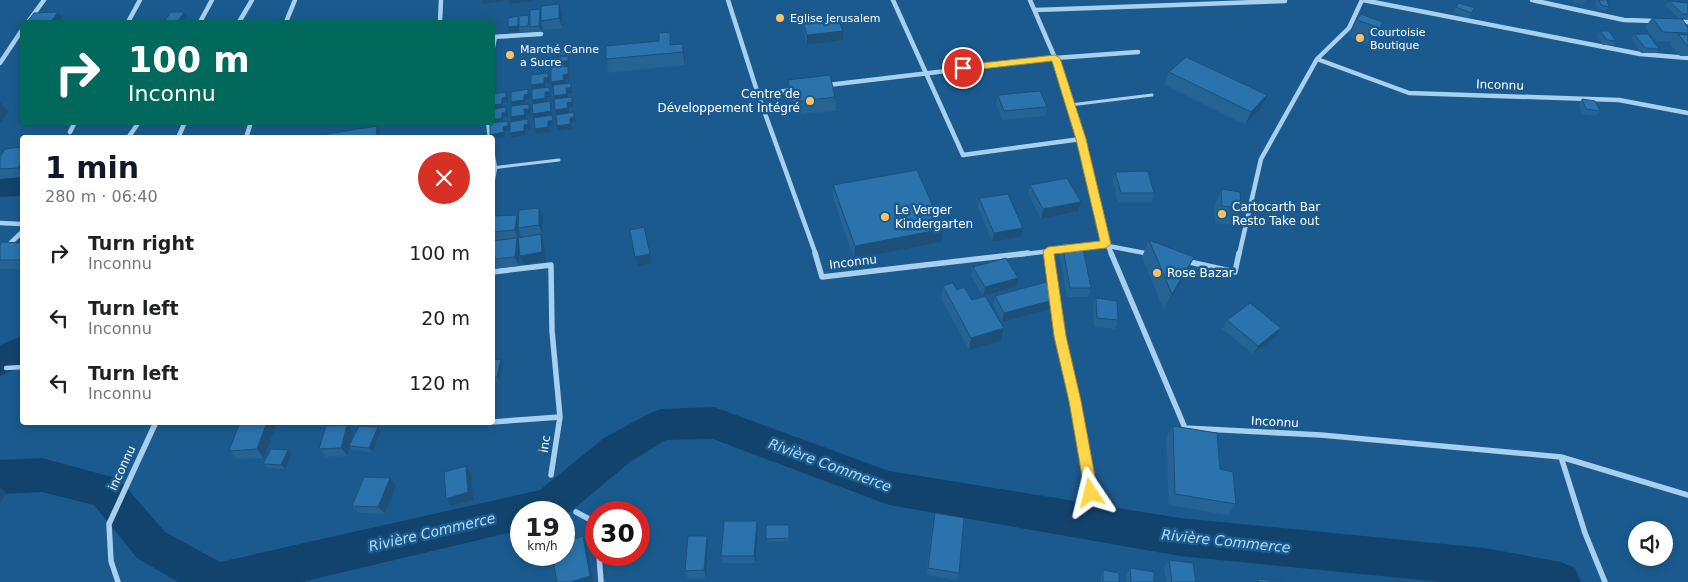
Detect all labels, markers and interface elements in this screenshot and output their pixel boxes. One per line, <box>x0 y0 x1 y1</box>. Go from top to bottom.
marker: Eglise Jerusalem <box>774 12 786 24</box>
place label: Eglise Jerusalem <box>790 12 881 25</box>
place label: Courtoisie Boutique <box>1370 26 1426 52</box>
marker: Courtoisie Boutique <box>1354 32 1366 44</box>
icon: right <box>45 40 110 105</box>
text: 100 m <box>128 40 250 80</box>
place label: Marché Canne a Sucre <box>520 43 599 69</box>
pin <box>942 47 984 89</box>
marker: Marché Canne a Sucre <box>504 49 516 61</box>
icon: arrive <box>949 54 977 82</box>
street label: Inconnu <box>1476 77 1524 93</box>
text: Inconnu <box>128 81 216 106</box>
place label: Centre de Développement Intégré <box>658 87 800 115</box>
marker: Centre de Développement Intégré <box>804 95 816 107</box>
text: 1 min <box>45 150 139 185</box>
button: close <box>418 152 470 204</box>
text: 280 m · 06:40 <box>45 187 158 206</box>
place label: Cartocarth Bar Resto Take out <box>1232 200 1320 228</box>
place label: Le Verger Kindergarten <box>895 203 973 231</box>
marker: Cartocarth Bar Resto Take out <box>1216 208 1228 220</box>
marker: Le Verger Kindergarten <box>879 211 891 223</box>
text: Turn right <box>88 232 194 254</box>
icon: right <box>45 239 73 267</box>
text: 100 m <box>409 242 470 264</box>
street label: Inconnu <box>828 252 878 272</box>
text: Inconnu <box>88 254 152 273</box>
place label: Rose Bazar <box>1167 266 1234 280</box>
marker: Rose Bazar <box>1151 267 1163 279</box>
text: Turn left <box>88 297 179 319</box>
icon: left <box>45 304 73 332</box>
text: 20 m <box>421 307 470 329</box>
text: Inconnu <box>88 319 152 338</box>
text: Turn left <box>88 362 179 384</box>
icon: left <box>45 369 73 397</box>
text: 120 m <box>409 372 470 394</box>
text: Inconnu <box>88 384 152 403</box>
street label: Inconnu <box>1251 414 1299 430</box>
street label: inc <box>537 434 553 454</box>
water label: Rivière Commerce <box>766 435 894 495</box>
street label: inconnu <box>106 443 138 493</box>
position arrow <box>1064 466 1116 518</box>
speed limit sign: 30 <box>585 501 650 566</box>
water label: Rivière Commerce <box>367 510 497 554</box>
text: 19 <box>525 513 560 542</box>
map controls <box>1628 521 1673 566</box>
button: sound <box>1628 521 1673 566</box>
water label: Rivière Commerce <box>1161 526 1291 556</box>
text: km/h <box>527 539 558 553</box>

